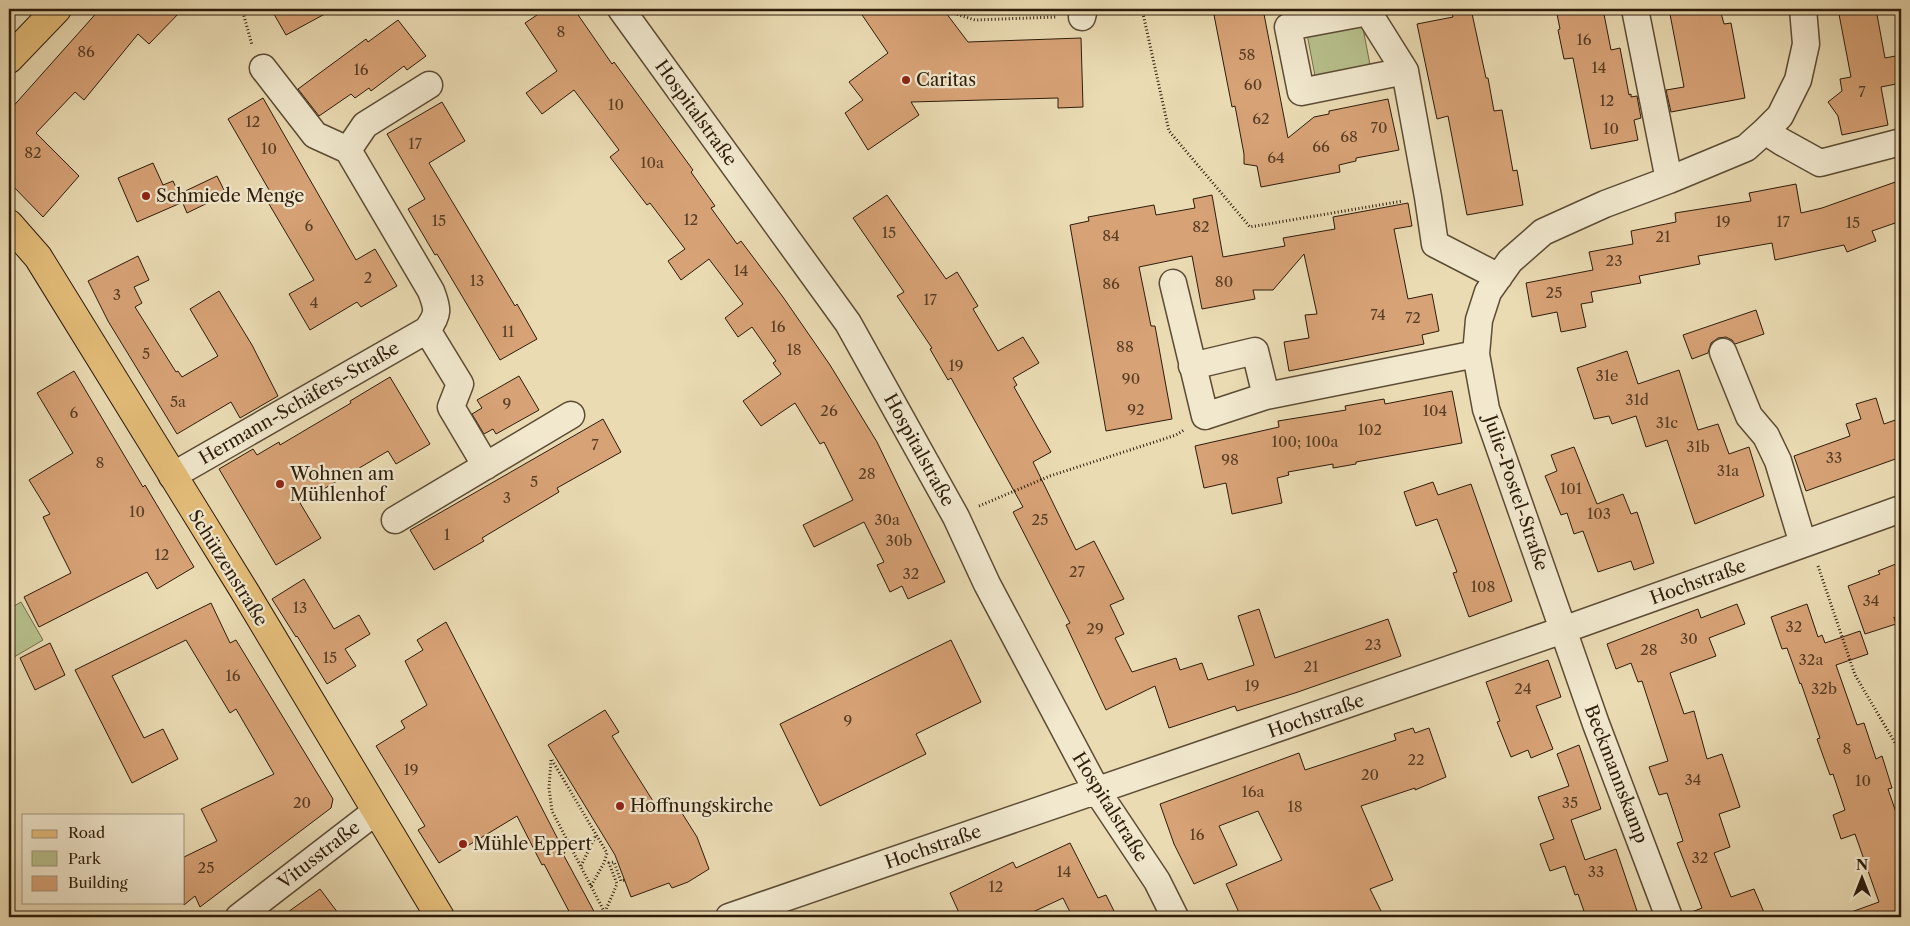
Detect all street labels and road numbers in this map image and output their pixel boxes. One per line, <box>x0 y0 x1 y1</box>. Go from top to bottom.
street label: Hospitalstraße <box>650 56 742 170</box>
street label: Hermann-Schäfers-Straße <box>195 337 403 469</box>
street label: Hospitalstraße <box>879 390 959 510</box>
street label: Julie-Postel-Straße <box>1478 409 1553 574</box>
street label: Schützenstraße <box>183 506 273 630</box>
street label: Hochstraße <box>1647 554 1749 610</box>
street label: Hochstraße <box>1265 689 1367 743</box>
street label: Beckmannskamp <box>1579 702 1653 846</box>
street label: Hospitalstraße <box>1067 748 1153 866</box>
street label: Vitusstraße <box>273 816 364 894</box>
street label: Hochstraße <box>882 820 984 874</box>

